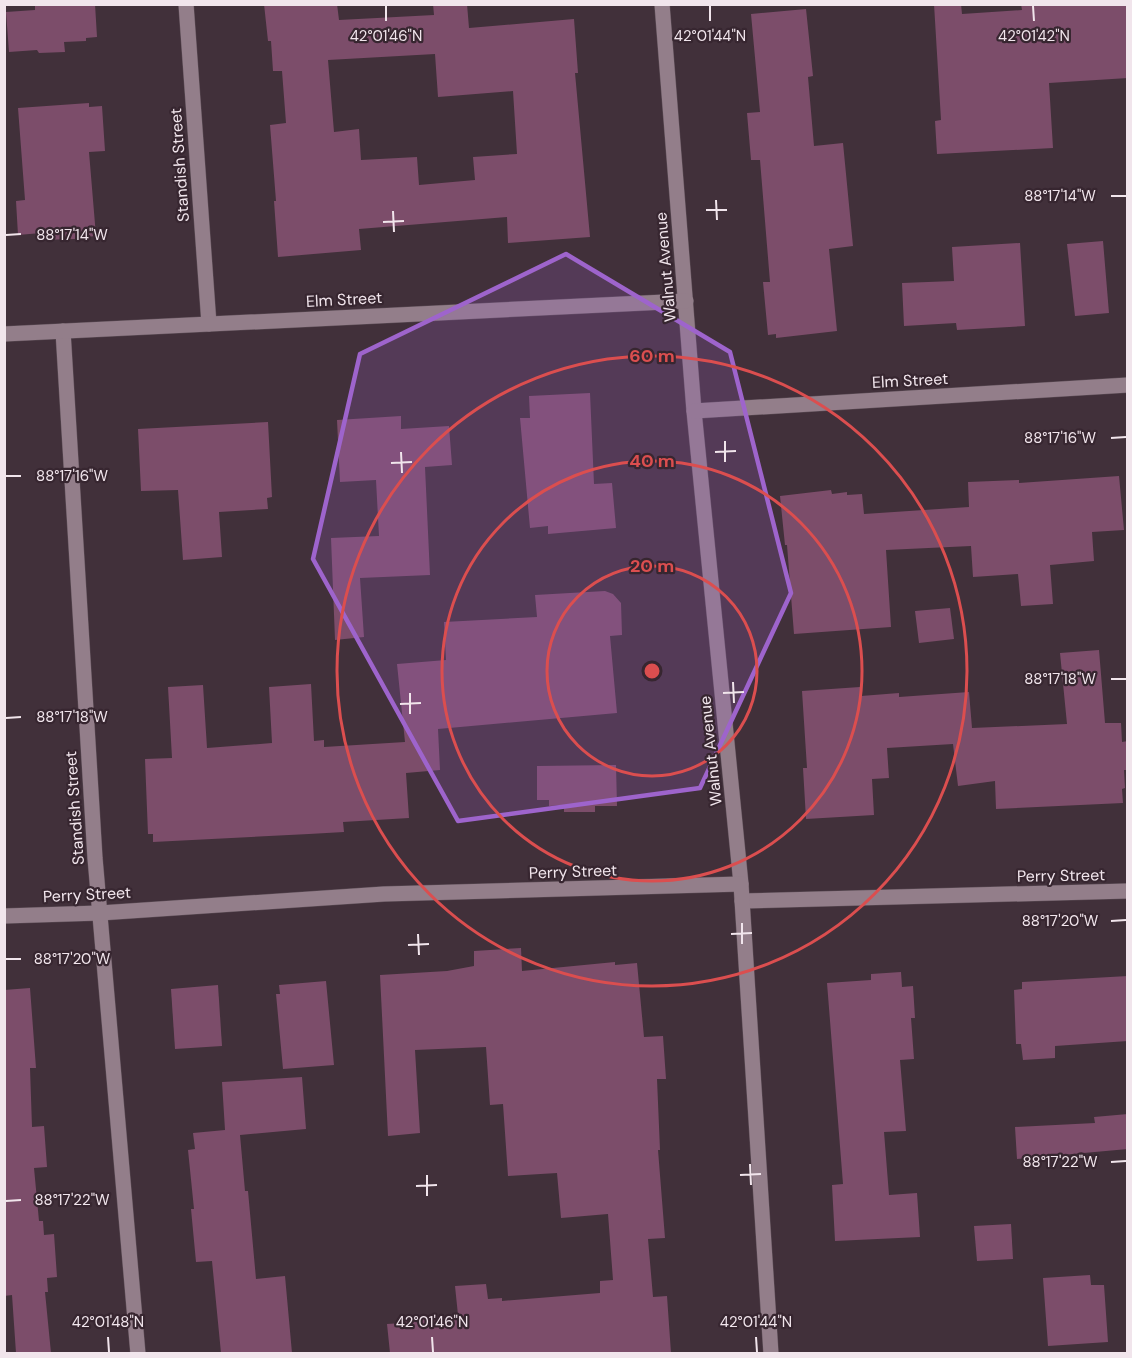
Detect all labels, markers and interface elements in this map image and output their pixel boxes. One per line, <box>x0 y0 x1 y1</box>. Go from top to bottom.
text: 42°01'46"N <box>350 26 422 46</box>
text: 42°01'44"N <box>674 26 746 46</box>
text: 42°01'42"N <box>998 26 1070 46</box>
street label: Standish Street <box>165 107 194 223</box>
text: 88°17'14"W <box>1024 186 1096 206</box>
street label: Walnut Avenue <box>650 211 681 323</box>
text: 88°17'14"W <box>36 225 108 245</box>
street label: Elm Street <box>305 287 383 312</box>
text: 60 m <box>629 344 675 368</box>
street label: Elm Street <box>871 368 949 393</box>
text: 88°17'16"W <box>1024 428 1096 448</box>
text: 40 m <box>629 449 675 473</box>
text: 88°17'16"W <box>36 466 108 486</box>
text: 20 m <box>630 554 674 578</box>
centre of rings <box>642 661 662 681</box>
text: 88°17'18"W <box>1024 669 1096 689</box>
street label: Walnut Avenue <box>694 695 727 807</box>
text: 88°17'18"W <box>36 707 108 727</box>
street label: Standish Street <box>60 750 89 866</box>
street label: Perry Street <box>529 859 617 884</box>
street label: Perry Street <box>1017 864 1105 887</box>
street label: Perry Street <box>42 882 132 907</box>
text: 88°17'20"W <box>1022 911 1099 931</box>
text: 88°17'20"W <box>34 949 111 969</box>
text: 88°17'22"W <box>1022 1152 1098 1172</box>
text: 88°17'22"W <box>34 1190 110 1210</box>
text: 42°01'48"N <box>72 1312 144 1332</box>
text: 42°01'46"N <box>396 1312 468 1332</box>
text: 42°01'44"N <box>720 1312 792 1332</box>

